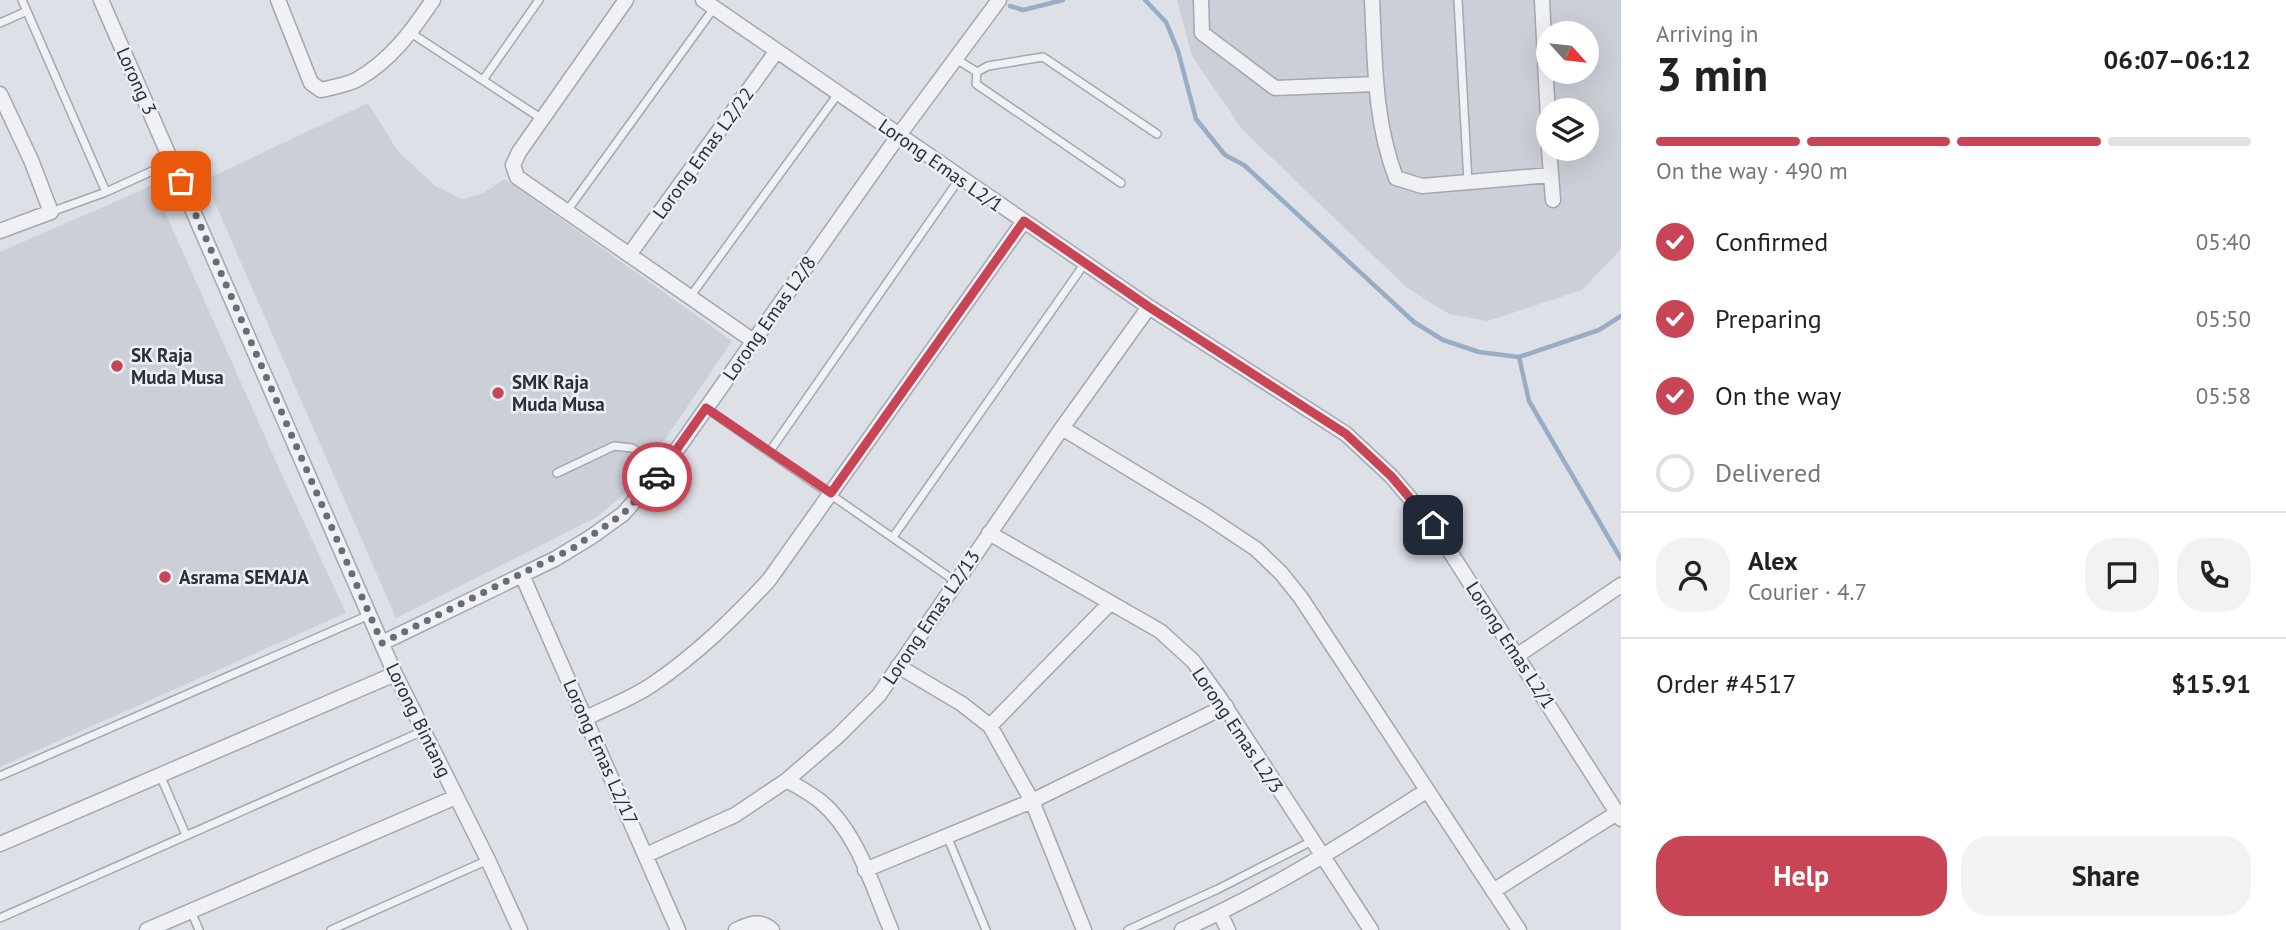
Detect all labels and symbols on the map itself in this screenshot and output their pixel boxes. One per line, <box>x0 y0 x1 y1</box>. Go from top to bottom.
north arrow <box>1536 21 1600 84</box>
street label: Lorong 3 <box>111 43 163 119</box>
street label: Lorong Emas L2/22 <box>647 82 759 224</box>
street label: Lorong Emas L2/1 <box>874 113 1008 217</box>
pin <box>151 151 211 211</box>
street label: Lorong Emas L2/8 <box>717 251 821 385</box>
place label: SK Raja Muda Musa <box>131 343 224 389</box>
marker: SK Raja Muda Musa <box>109 358 125 374</box>
place label: SMK Raja Muda Musa <box>512 370 605 416</box>
marker: SMK Raja Muda Musa <box>490 385 506 401</box>
courier <box>622 442 692 512</box>
pin <box>1403 495 1463 555</box>
street label: Lorong Emas L2/13 <box>877 545 985 689</box>
place label: Asrama SEMAJA <box>179 565 309 589</box>
marker: Asrama SEMAJA <box>157 569 173 585</box>
street label: Lorong Emas L2/1 <box>1461 577 1561 713</box>
street label: Lorong Bintang <box>381 659 457 781</box>
street label: Lorong Emas L2/3 <box>1187 663 1289 797</box>
street label: Lorong Emas L2/17 <box>558 675 644 829</box>

